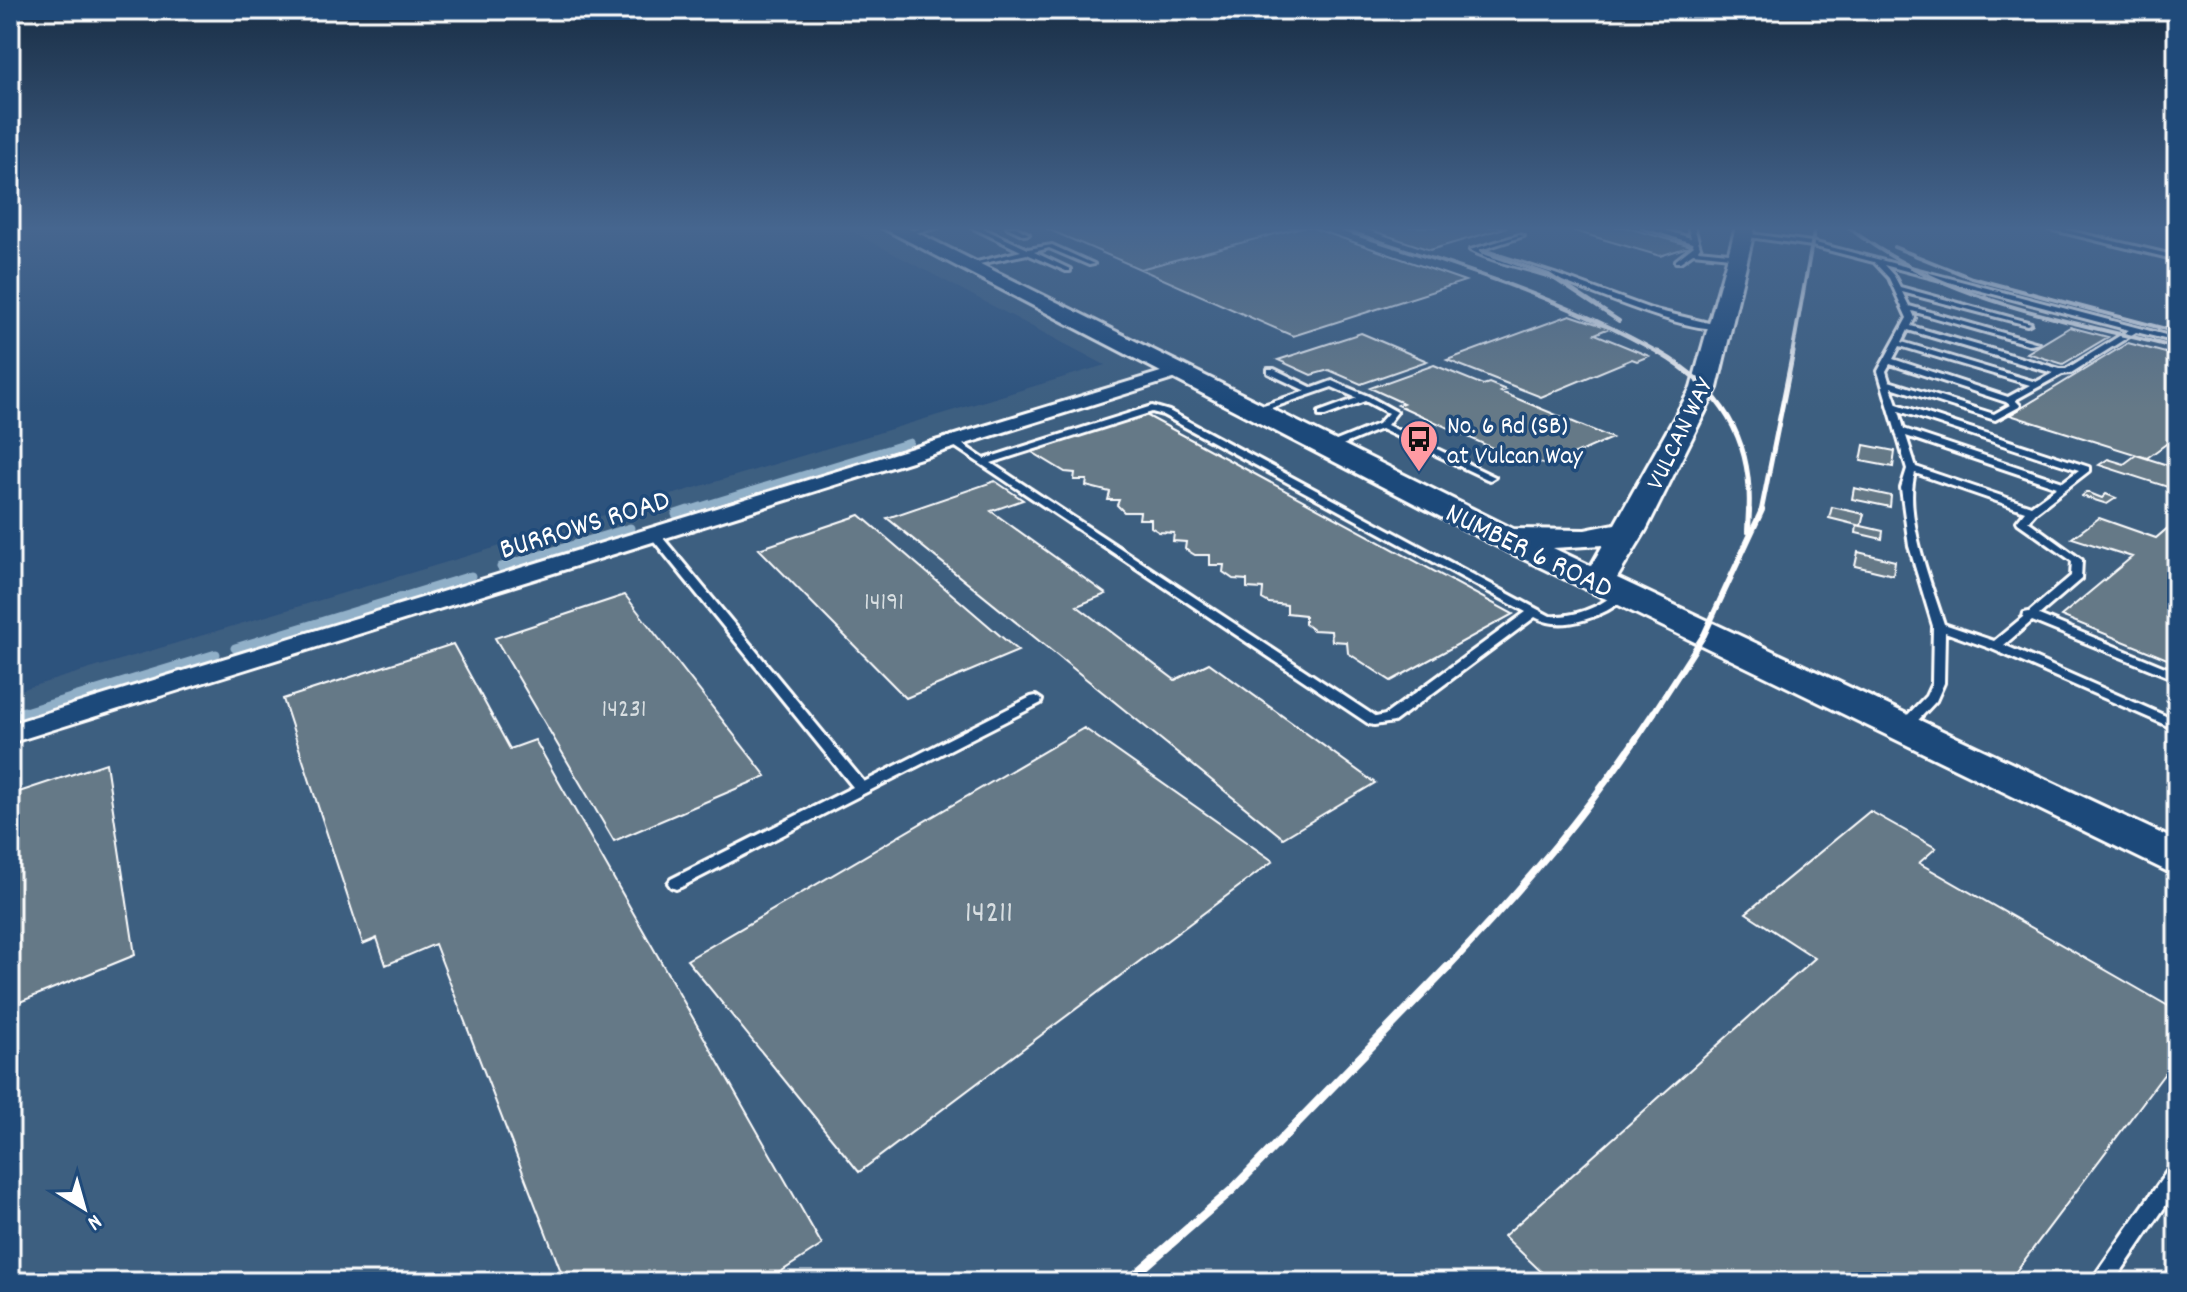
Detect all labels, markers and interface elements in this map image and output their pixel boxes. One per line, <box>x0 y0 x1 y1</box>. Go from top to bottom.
street label: VULCAN WAY <box>1638 371 1725 497</box>
place label: No. 6 Rd (SB) at Vulcan Way <box>1447 409 1583 476</box>
bus stop icon: No. 6 Rd (SB) at Vulcan Way <box>1398 418 1440 473</box>
street label: BURROWS ROAD <box>495 481 676 574</box>
street label: NUMBER 6 ROAD <box>1437 494 1619 612</box>
house number: 14191 <box>864 585 904 622</box>
house number: 14231 <box>601 692 647 729</box>
house number: 14211 <box>965 892 1013 938</box>
north arrow <box>44 1168 124 1248</box>
text: N <box>80 1206 108 1237</box>

